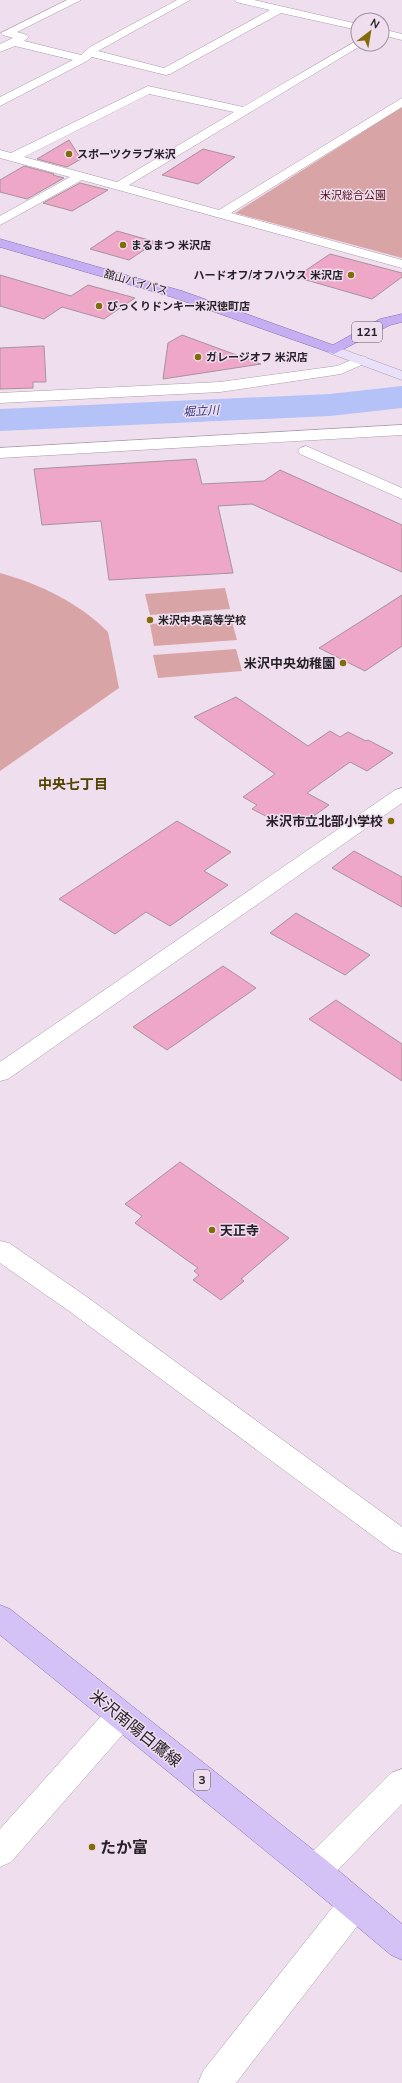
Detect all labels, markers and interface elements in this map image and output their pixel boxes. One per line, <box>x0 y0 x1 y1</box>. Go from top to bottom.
north arrow <box>350 12 390 52</box>
text: N <box>368 15 382 32</box>
place label: スポーツクラブ米沢 <box>77 147 176 162</box>
marker: スポーツクラブ米沢 <box>64 149 74 159</box>
park label: 米沢総合公園 <box>320 188 386 203</box>
place label: まるまつ 米沢店 <box>131 238 211 253</box>
marker: まるまつ 米沢店 <box>118 240 128 250</box>
street label: 舘山バイパス <box>102 266 170 299</box>
place label: ハードオフ/オフハウス 米沢店 <box>194 268 343 283</box>
marker: ハードオフ/オフハウス 米沢店 <box>346 270 356 280</box>
place label: びっくりドンキー米沢徳町店 <box>107 299 250 314</box>
marker: びっくりドンキー米沢徳町店 <box>94 301 104 311</box>
road number: 121 <box>352 322 382 342</box>
place label: ガレージオフ 米沢店 <box>206 350 308 365</box>
marker: ガレージオフ 米沢店 <box>193 352 203 362</box>
water label: 堀立川 <box>183 402 221 420</box>
place label: 米沢中央高等学校 <box>158 613 246 628</box>
marker: 米沢中央高等学校 <box>145 615 155 625</box>
place label: 米沢中央幼稚園 <box>244 655 335 673</box>
marker: 米沢中央幼稚園 <box>338 658 348 668</box>
district label: 中央七丁目 <box>38 775 108 794</box>
place label: 米沢市立北部小学校 <box>266 813 383 831</box>
marker: 米沢市立北部小学校 <box>386 816 396 826</box>
place label: 天正寺 <box>220 1222 259 1240</box>
marker: 天正寺 <box>207 1225 217 1235</box>
street label: 米沢南陽白鷹線 <box>85 1685 186 1773</box>
road number: 3 <box>194 1770 210 1790</box>
place label: たか富 <box>100 1837 148 1859</box>
marker: たか富 <box>87 1842 97 1852</box>

